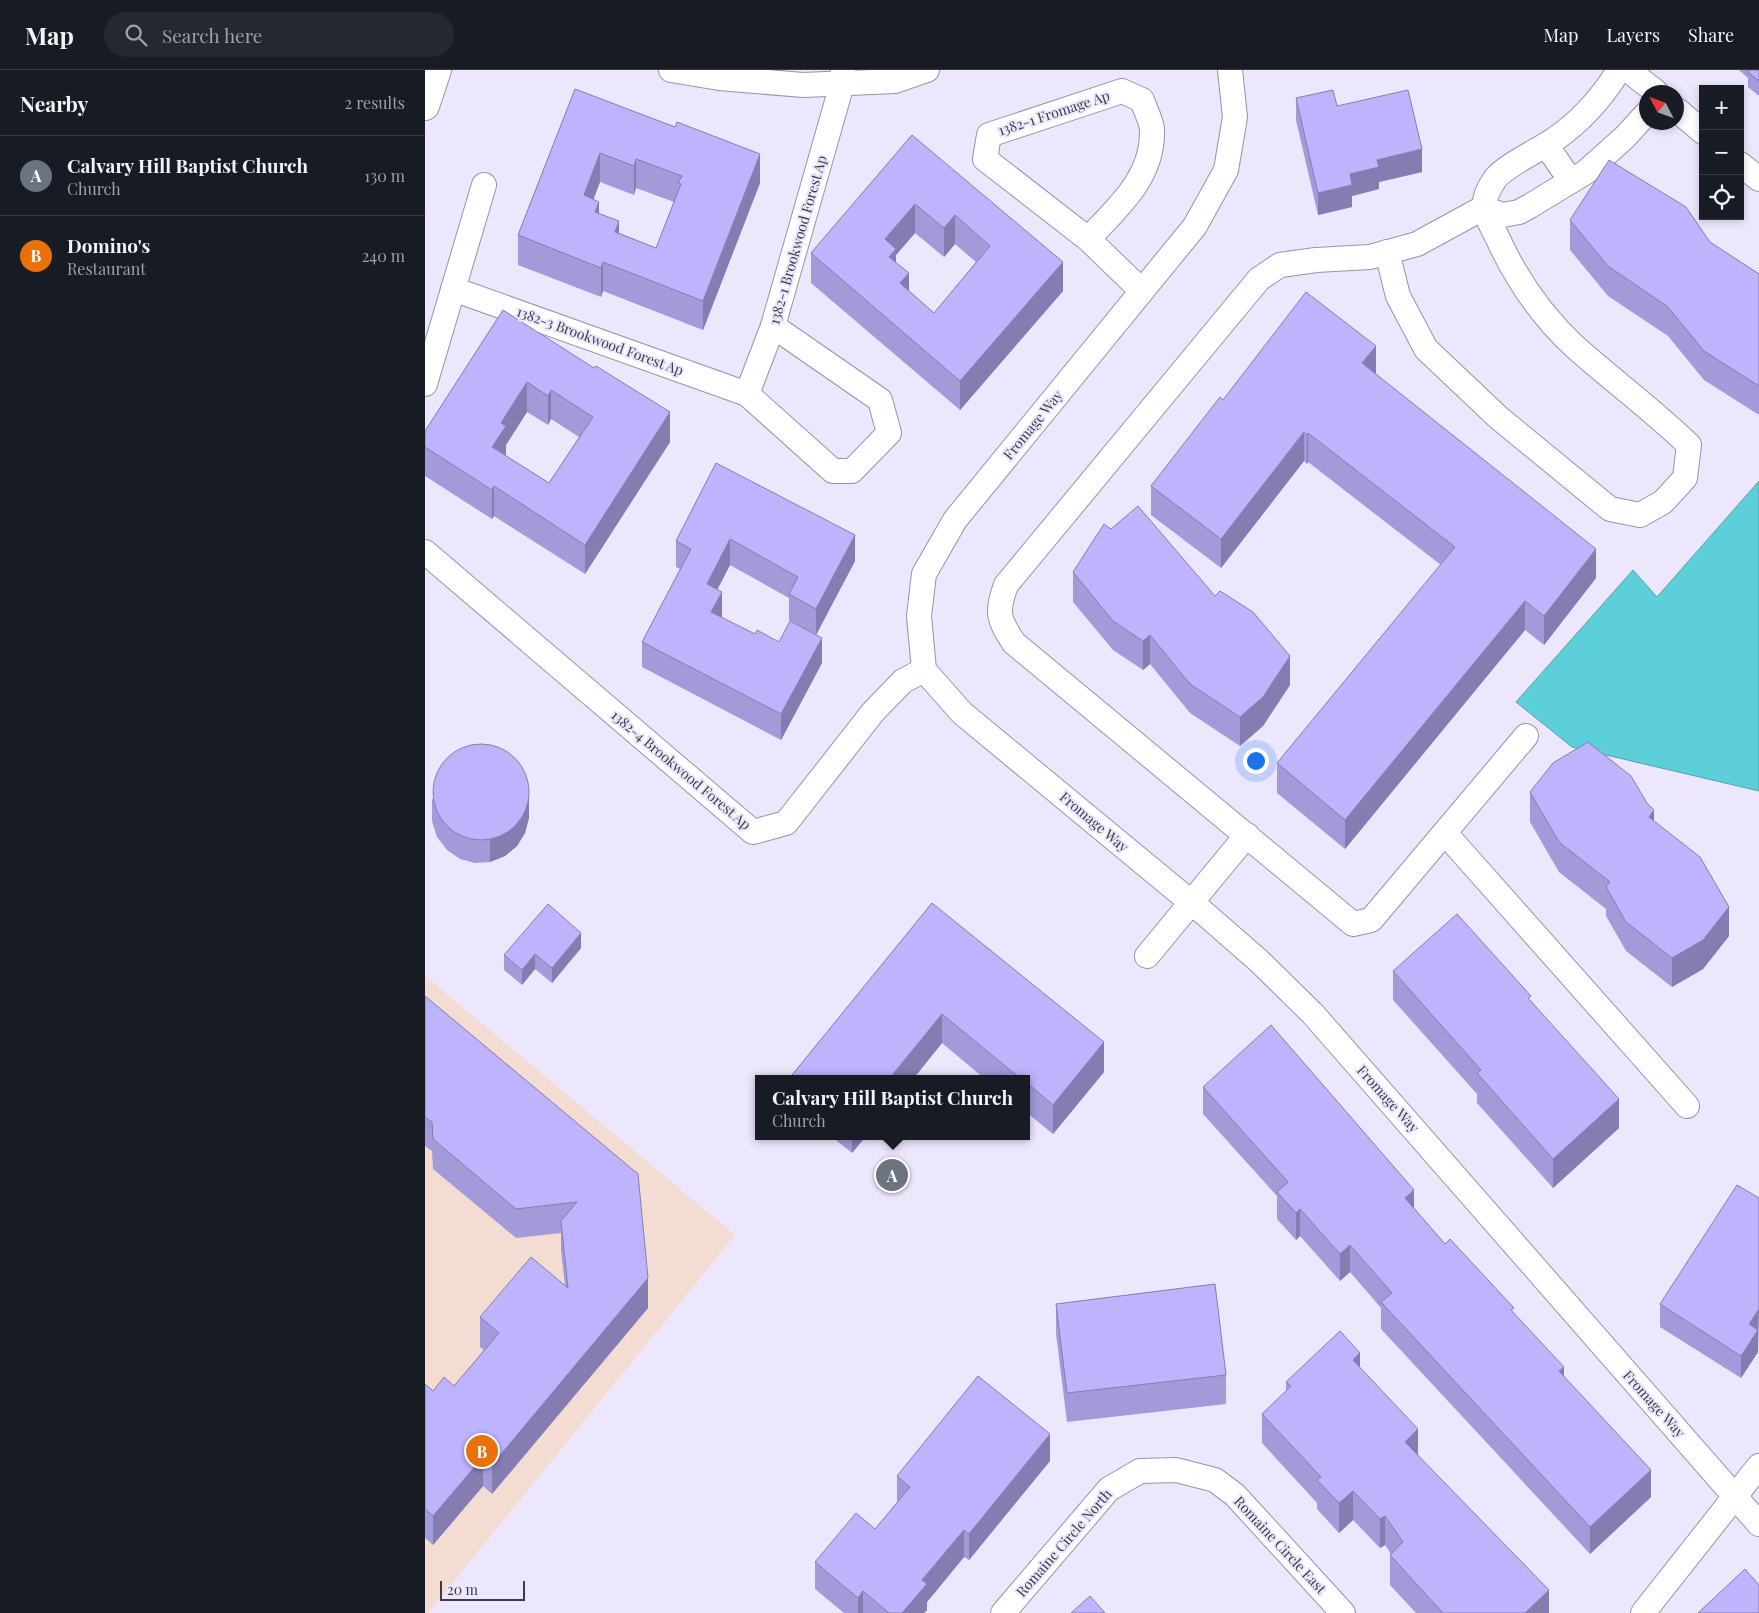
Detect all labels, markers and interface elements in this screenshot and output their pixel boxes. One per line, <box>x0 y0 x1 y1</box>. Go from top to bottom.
search box <box>104 12 454 57</box>
text: Map <box>25 19 74 51</box>
icon: search <box>122 21 150 49</box>
text: Search here <box>162 22 262 48</box>
text: Map <box>1543 23 1578 47</box>
text: Layers <box>1606 23 1660 47</box>
text: Share <box>1688 23 1734 47</box>
north arrow <box>1639 85 1684 130</box>
map controls <box>1699 85 1744 220</box>
button: + <box>1699 85 1744 130</box>
street label: 1382-1 Fromage Ap <box>996 86 1112 140</box>
text: Nearby <box>20 89 89 117</box>
text: 2 results <box>345 92 405 113</box>
button: − <box>1699 130 1744 175</box>
text: Calvary Hill Baptist Church <box>67 152 308 178</box>
street label: 1382-1 Brookwood Forest Ap <box>764 153 831 327</box>
text: A <box>31 165 41 186</box>
text: 130 m <box>364 165 405 186</box>
button: locate <box>1699 175 1744 220</box>
text: Church <box>67 178 121 199</box>
text: Domino's <box>67 232 150 258</box>
text: B <box>31 245 41 266</box>
text: 240 m <box>362 245 405 266</box>
text: Restaurant <box>67 258 146 279</box>
street label: 1382-3 Brookwood Forest Ap <box>514 301 686 380</box>
street label: Fromage Way <box>999 386 1067 463</box>
street label: 1382-4 Brookwood Forest Ap <box>607 705 755 834</box>
your location <box>1243 748 1269 774</box>
street label: Fromage Way <box>1056 787 1133 856</box>
street label: Fromage Way <box>1353 1061 1424 1136</box>
popup <box>755 1075 1030 1140</box>
text: Calvary Hill Baptist Church <box>772 1084 1013 1110</box>
text: Church <box>772 1110 826 1131</box>
pin: A <box>876 1156 908 1194</box>
street label: Fromage Way <box>1619 1366 1690 1441</box>
pin: B <box>466 1432 498 1470</box>
street label: Romaine Circle North <box>1012 1484 1116 1601</box>
street label: Romaine Circle East <box>1230 1492 1331 1598</box>
scale bar <box>440 1578 525 1601</box>
text: 20 m <box>447 1580 478 1599</box>

